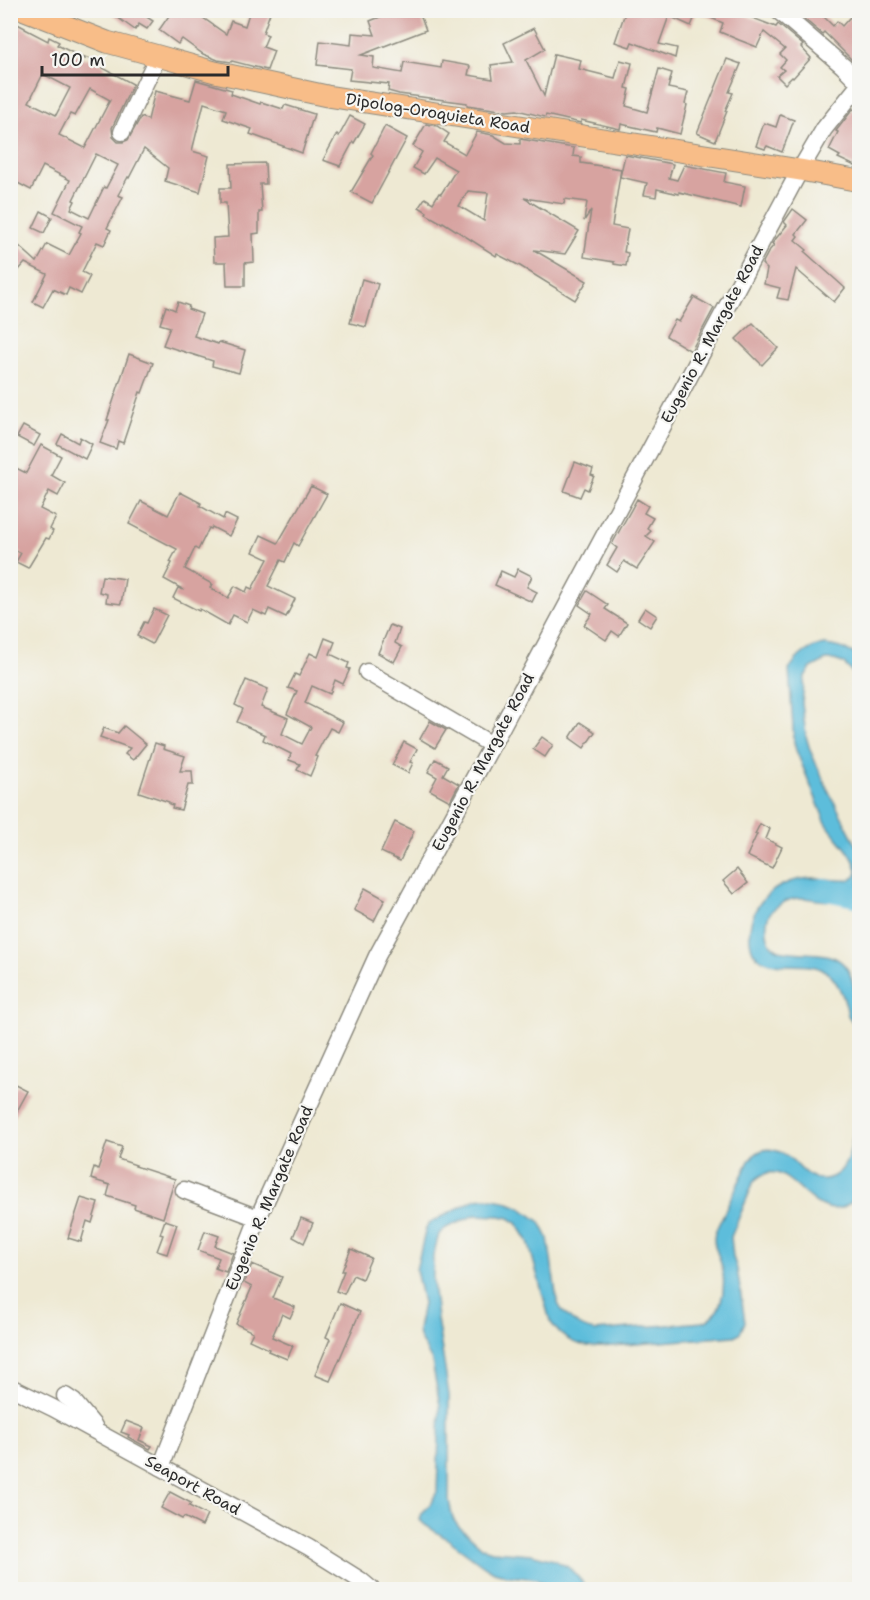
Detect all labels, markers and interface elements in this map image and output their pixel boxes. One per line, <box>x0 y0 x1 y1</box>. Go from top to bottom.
scale bar <box>42 39 228 77</box>
text: 100 m <box>51 48 105 72</box>
street label: Dipolog-Oroquieta Road <box>345 88 531 138</box>
street label: Eugenio R. Margate Road <box>656 241 768 427</box>
street label: Eugenio R. Margate Road <box>427 669 539 855</box>
street label: Eugenio R. Margate Road <box>220 1102 318 1294</box>
street label: Seaport Road <box>142 1450 244 1520</box>

